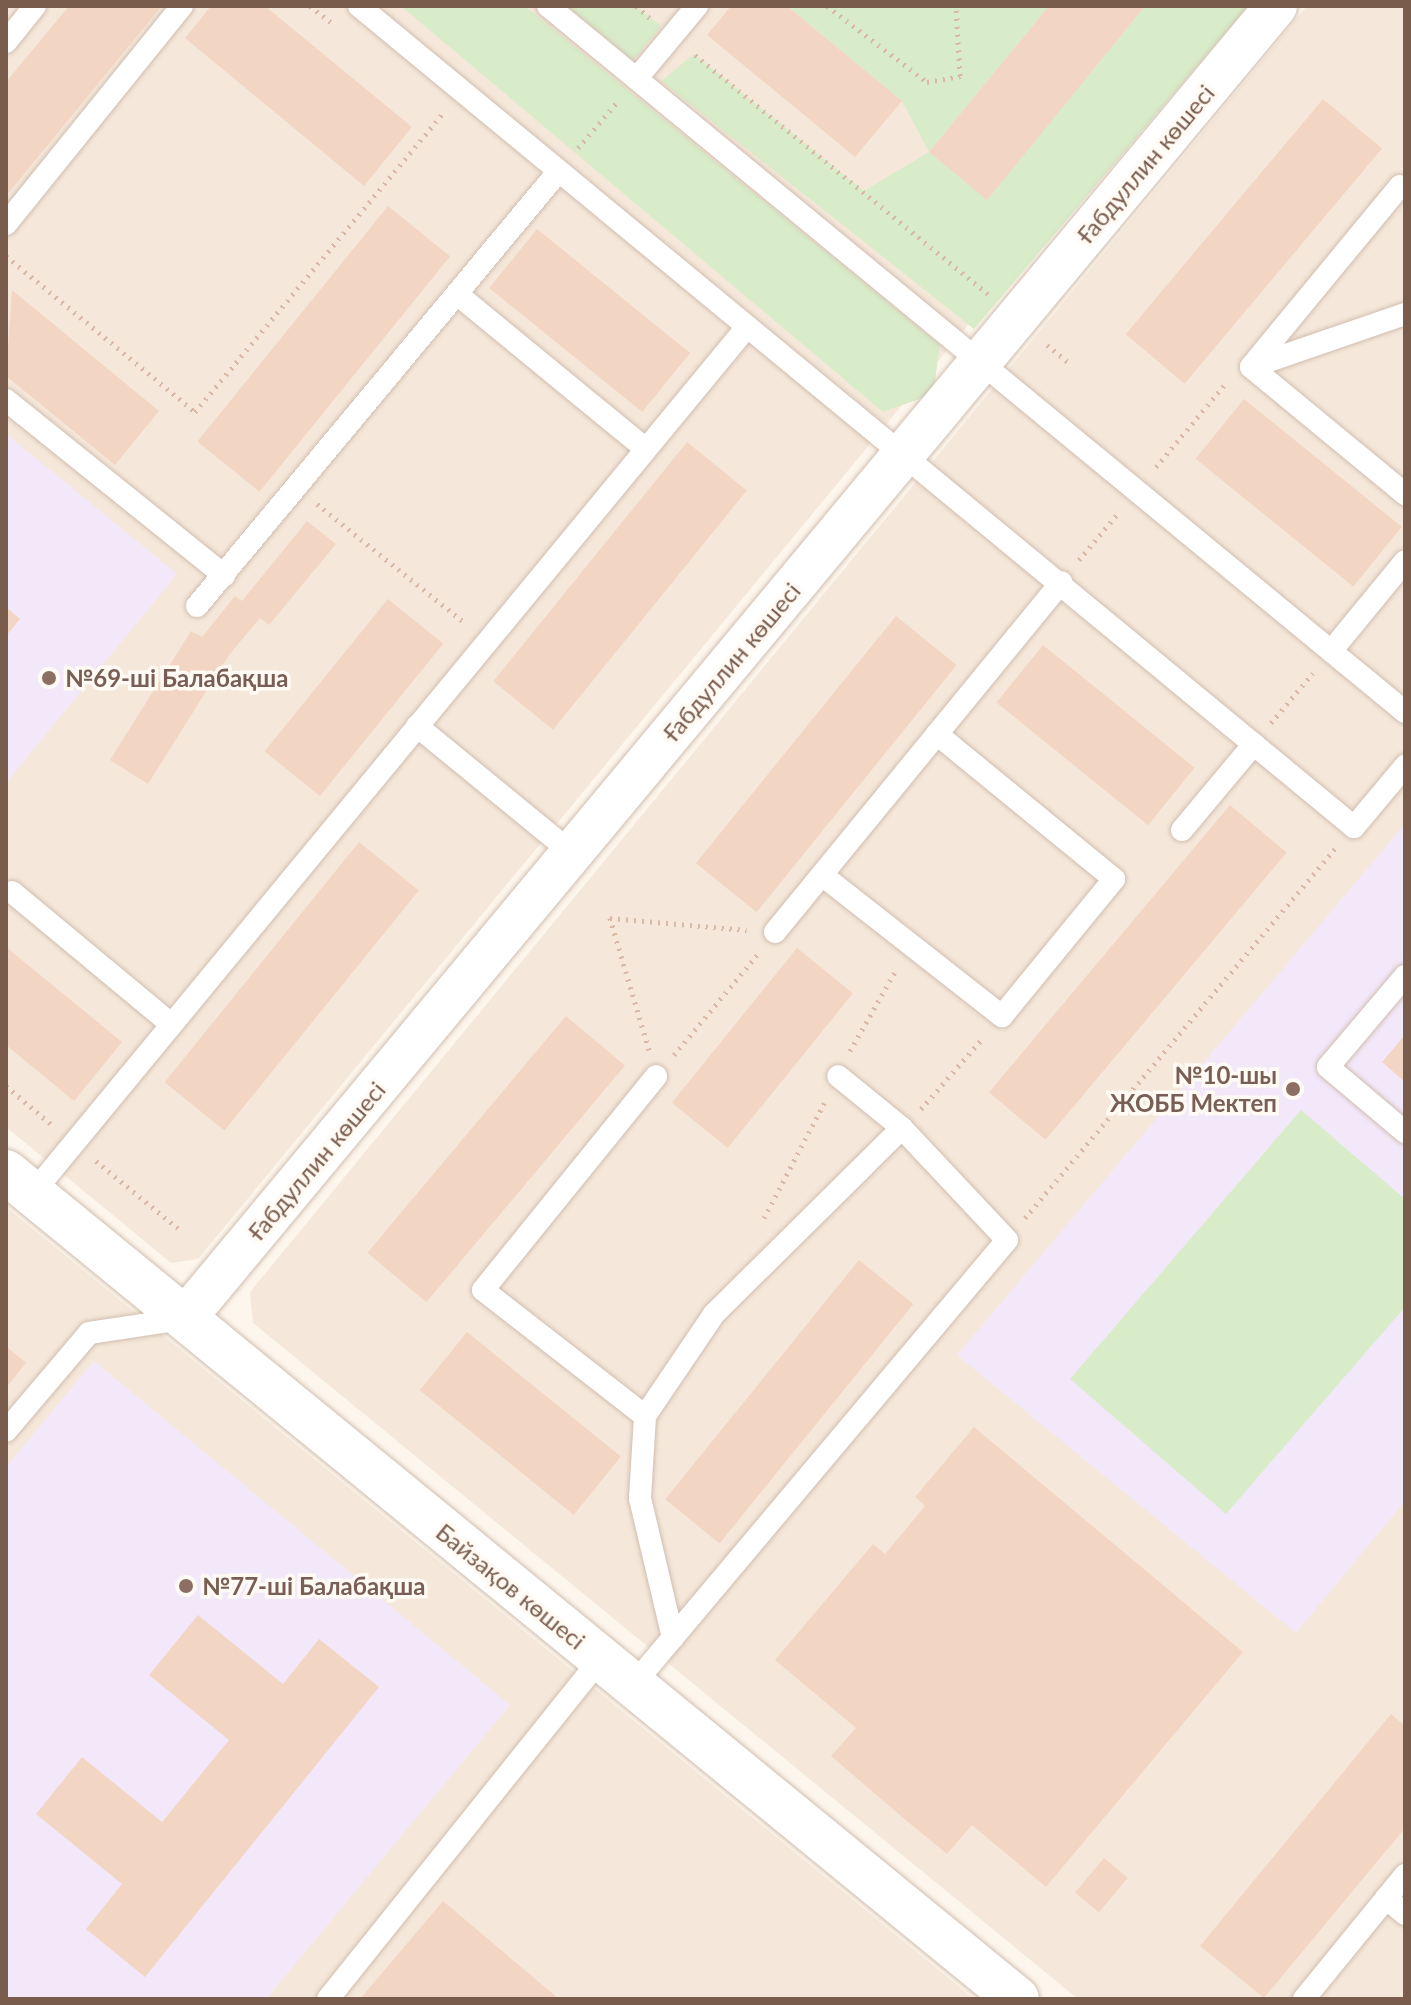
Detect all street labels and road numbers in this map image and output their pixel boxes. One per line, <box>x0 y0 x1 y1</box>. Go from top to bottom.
street label: Ғабдуллин көшесі <box>1070 79 1220 249</box>
street label: Ғабдуллин көшесі <box>656 577 806 747</box>
street label: Ғабдуллин көшесі <box>241 1076 391 1246</box>
street label: Байзақов көшесі <box>431 1517 591 1655</box>

